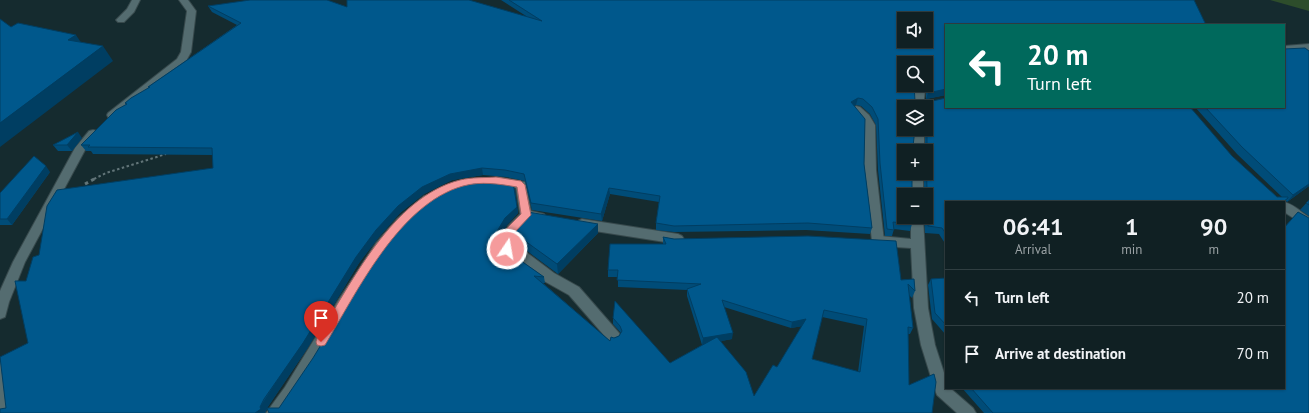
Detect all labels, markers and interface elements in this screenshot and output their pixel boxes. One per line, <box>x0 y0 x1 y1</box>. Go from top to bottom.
map controls <box>897 12 933 224</box>
button: sound <box>897 12 933 48</box>
text: 20 m <box>1027 36 1088 73</box>
icon: left <box>961 40 1013 92</box>
button: search <box>897 56 933 92</box>
text: Turn left <box>1027 72 1092 95</box>
button: layers <box>897 100 933 136</box>
button: + <box>897 144 933 180</box>
button: − <box>897 188 933 224</box>
text: 06:41 <box>1003 211 1064 242</box>
text: 1 <box>1125 211 1139 242</box>
text: 90 <box>1200 211 1227 242</box>
position arrow <box>486 228 528 270</box>
text: Arrival <box>1015 241 1051 258</box>
text: min <box>1121 241 1142 258</box>
text: m <box>1208 241 1219 258</box>
icon: left <box>961 287 983 309</box>
text: Turn left <box>995 288 1049 307</box>
text: 20 m <box>1236 288 1269 307</box>
pin <box>304 301 338 342</box>
icon: arrive <box>310 307 332 329</box>
icon: arrive <box>961 343 983 365</box>
text: Arrive at destination <box>995 344 1126 363</box>
text: 70 m <box>1236 344 1269 363</box>

